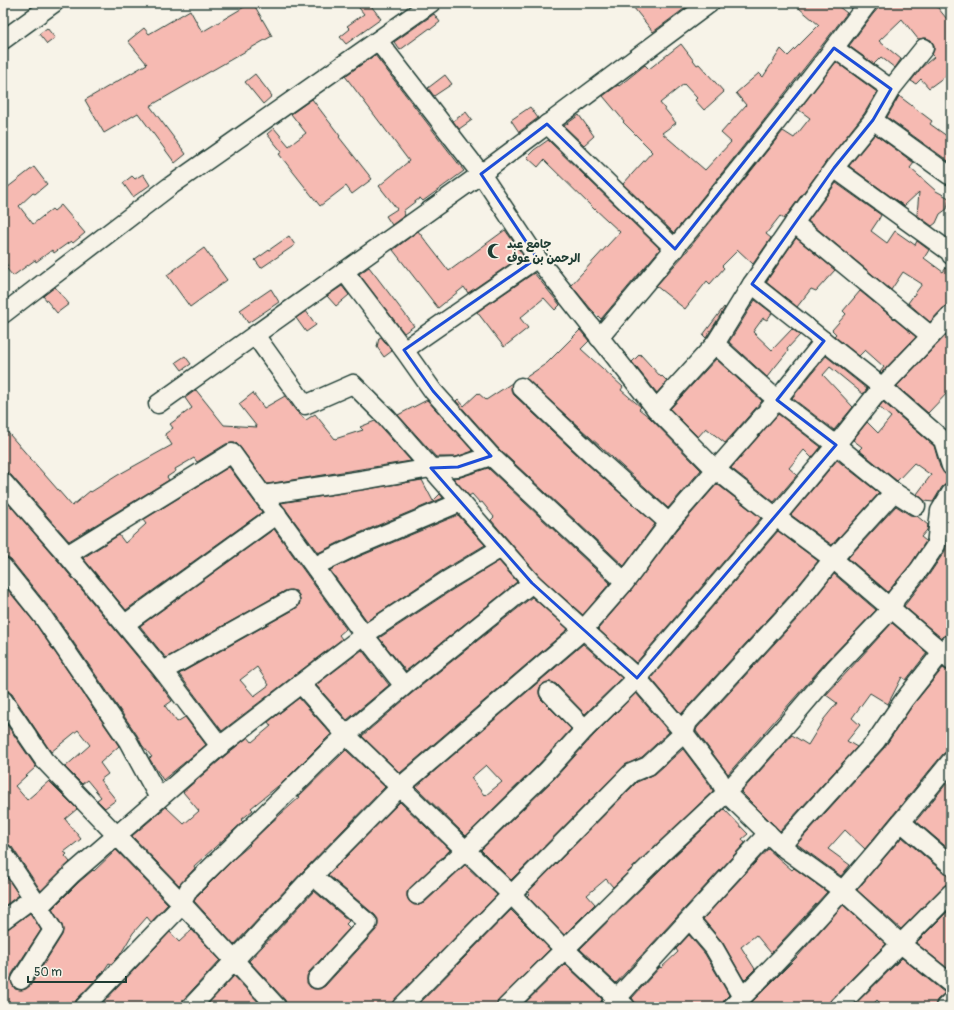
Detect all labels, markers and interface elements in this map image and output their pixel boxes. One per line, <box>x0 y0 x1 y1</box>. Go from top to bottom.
place label: جامع عبد الرحمن بن عوف <box>507 237 580 266</box>
mosque icon: جامع عبد الرحمن بن عوف <box>486 242 504 260</box>
scale bar <box>28 958 126 984</box>
text: 50 m <box>34 965 62 980</box>

